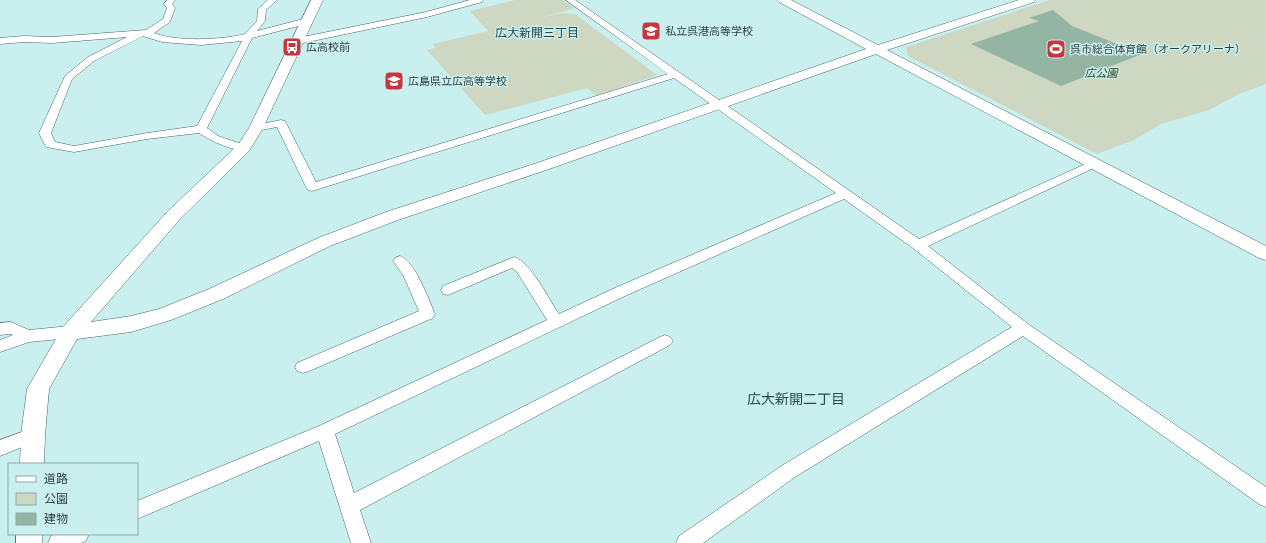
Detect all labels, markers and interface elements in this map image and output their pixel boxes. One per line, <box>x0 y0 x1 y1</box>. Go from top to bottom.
school or university icon: 私立呉港高等学校 <box>640 20 662 42</box>
place label: 私立呉港高等学校 <box>665 24 753 38</box>
district label: 広大新開三丁目 <box>495 25 579 40</box>
bus stop icon: 広高校前 <box>281 36 303 58</box>
sports icon: 呉市総合体育館（オークアリーナ） <box>1045 38 1067 60</box>
place label: 広高校前 <box>306 40 350 54</box>
place label: 呉市総合体育館（オークアリーナ） <box>1070 42 1246 56</box>
park label: 広公園 <box>1085 66 1119 80</box>
school or university icon: 広島県立広高等学校 <box>383 70 405 92</box>
place label: 広島県立広高等学校 <box>408 74 507 88</box>
district label: 広大新開二丁目 <box>747 390 845 408</box>
legend <box>8 463 138 535</box>
text: 道路 <box>44 471 68 486</box>
text: 公園 <box>44 491 68 506</box>
text: 建物 <box>44 511 68 526</box>

